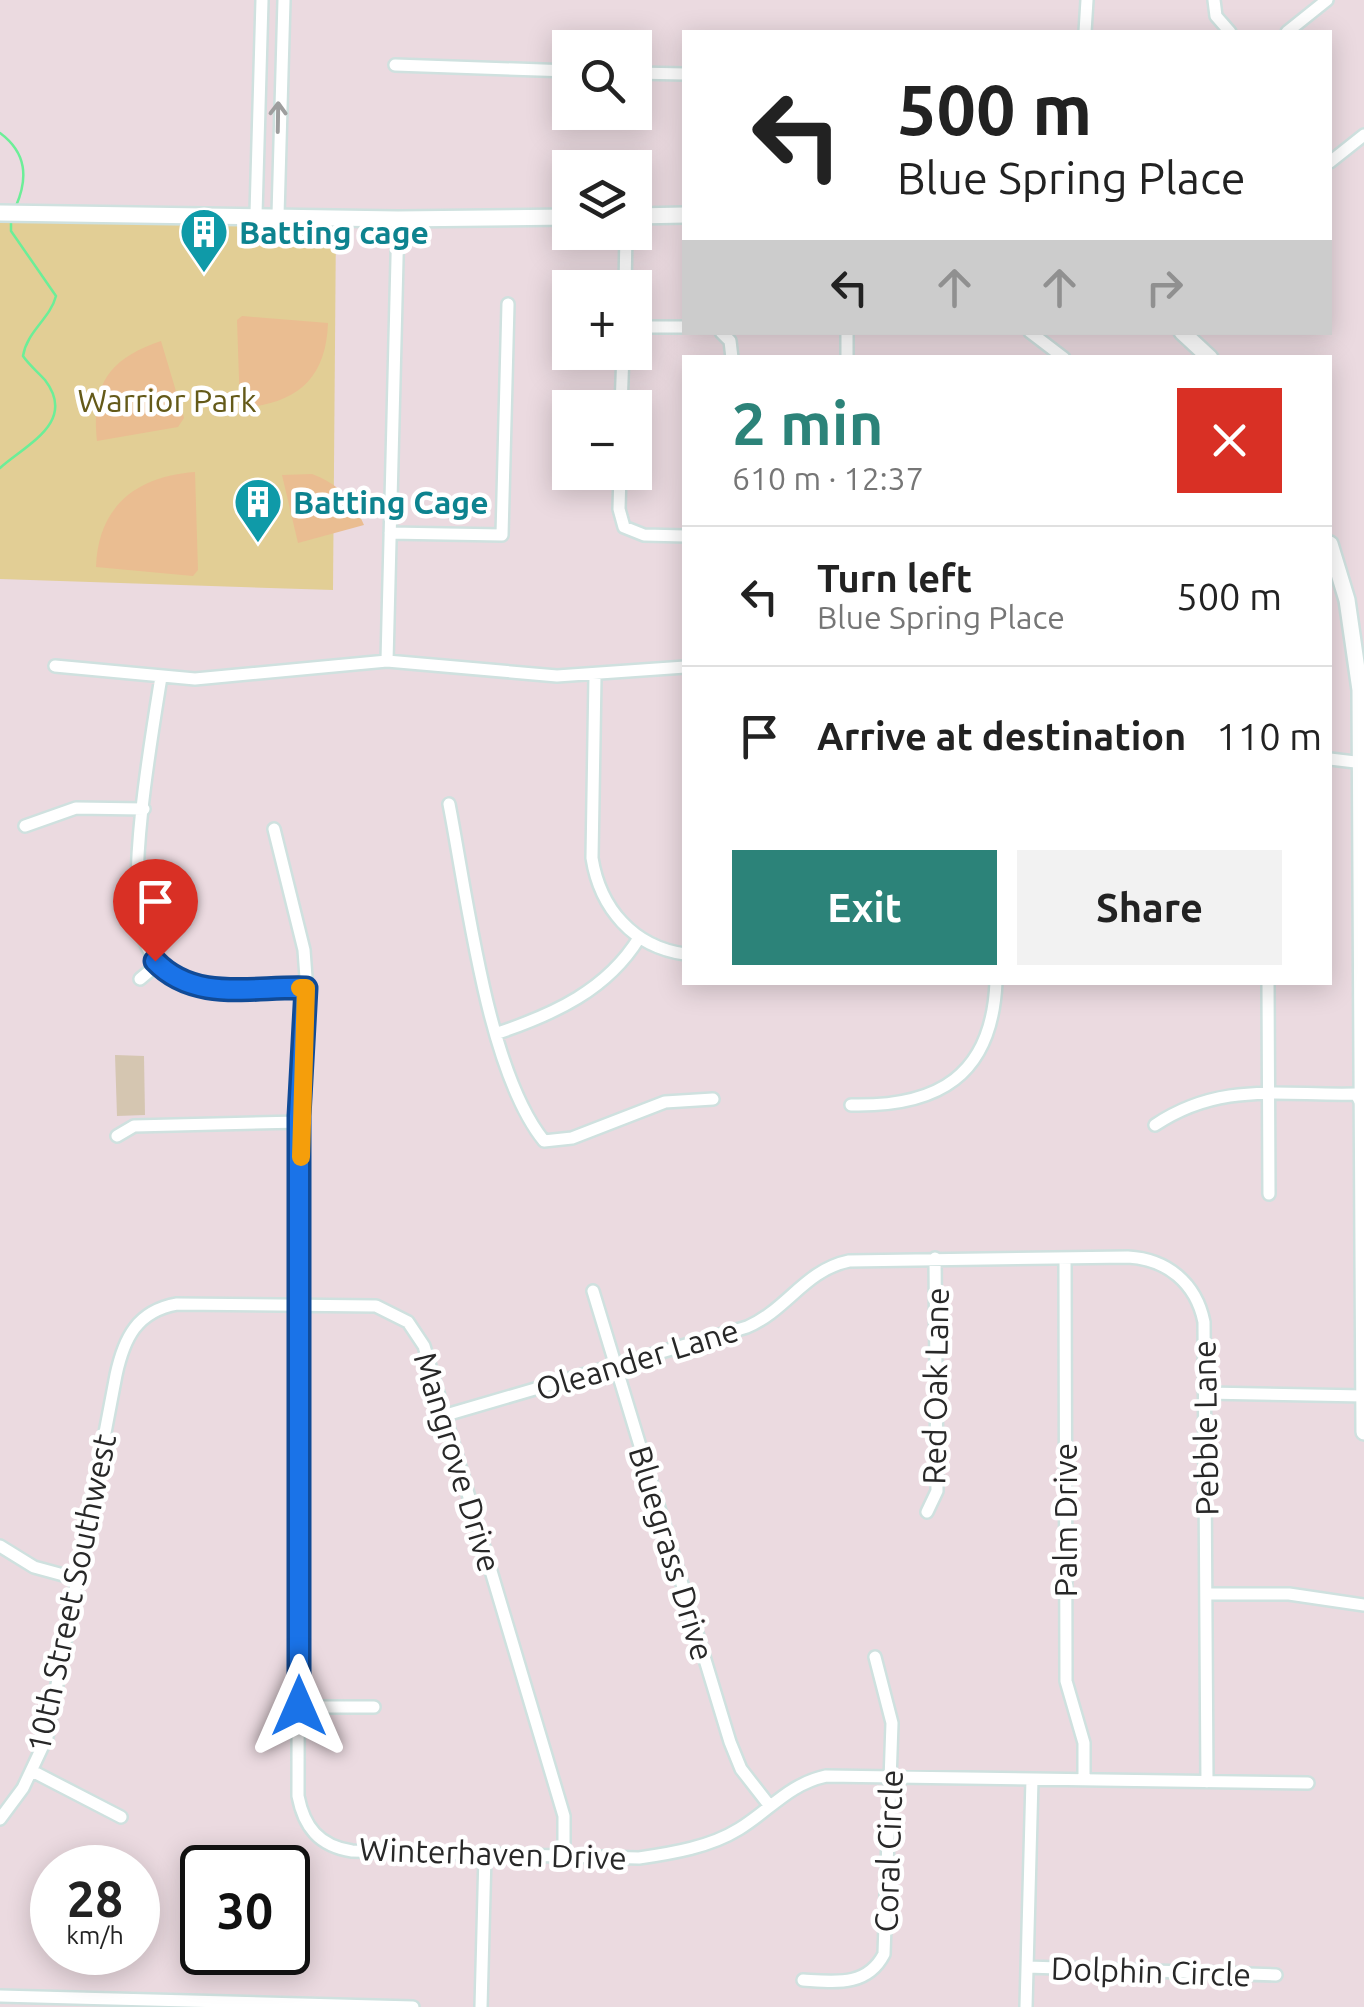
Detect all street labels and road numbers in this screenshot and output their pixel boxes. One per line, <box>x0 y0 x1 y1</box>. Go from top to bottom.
street label: Red Oak Lane <box>915 1287 955 1485</box>
street label: Oleander Lane <box>531 1311 743 1407</box>
street label: Pebble Lane <box>1185 1340 1225 1516</box>
street label: Mangrove Drive <box>407 1348 509 1576</box>
street label: 10th Street Southwest <box>20 1430 122 1755</box>
street label: Bluegrass Drive <box>622 1441 722 1665</box>
street label: Palm Drive <box>1047 1443 1083 1597</box>
street label: Coral Circle <box>867 1769 909 1933</box>
street label: Winterhaven Drive <box>359 1830 627 1876</box>
street label: Dolphin Circle <box>1050 1950 1252 1992</box>

